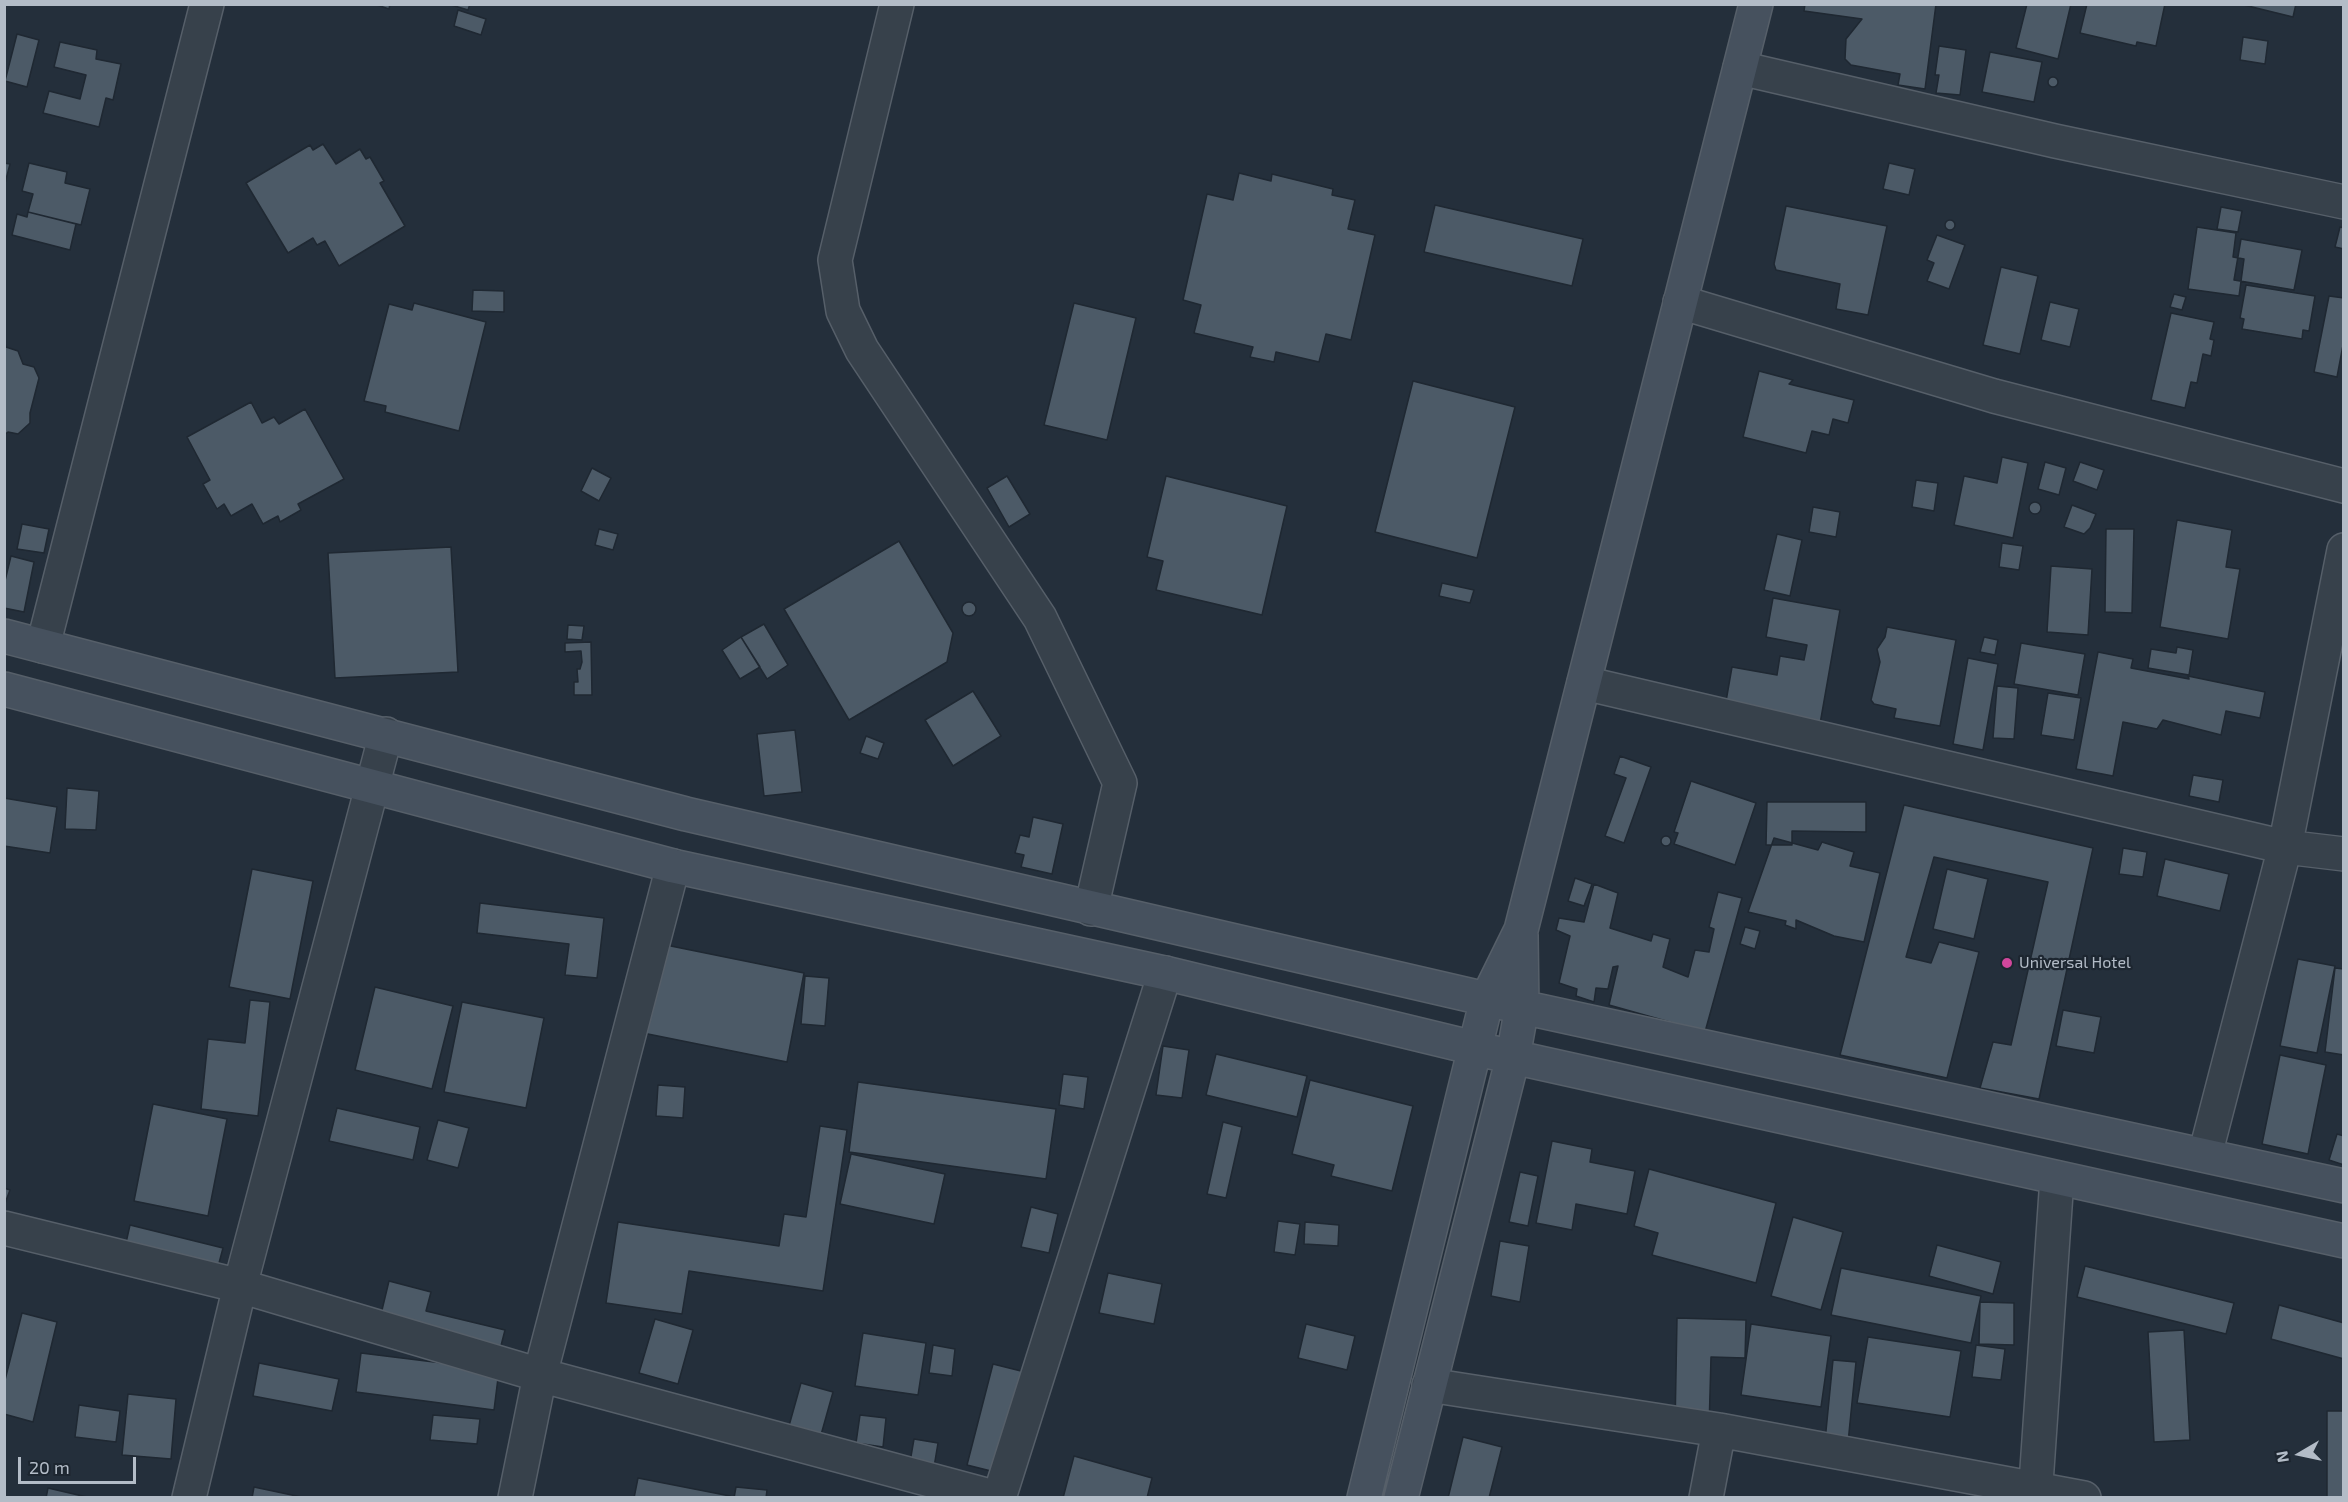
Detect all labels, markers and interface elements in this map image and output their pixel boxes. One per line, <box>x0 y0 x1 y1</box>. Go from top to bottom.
place label: Universal Hotel <box>2019 953 2131 973</box>
marker: Universal Hotel <box>2000 956 2014 970</box>
north arrow <box>2270 1424 2330 1484</box>
scale bar <box>21 1445 140 1483</box>
text: N <box>2271 1450 2292 1464</box>
text: 20 m <box>29 1456 70 1478</box>

